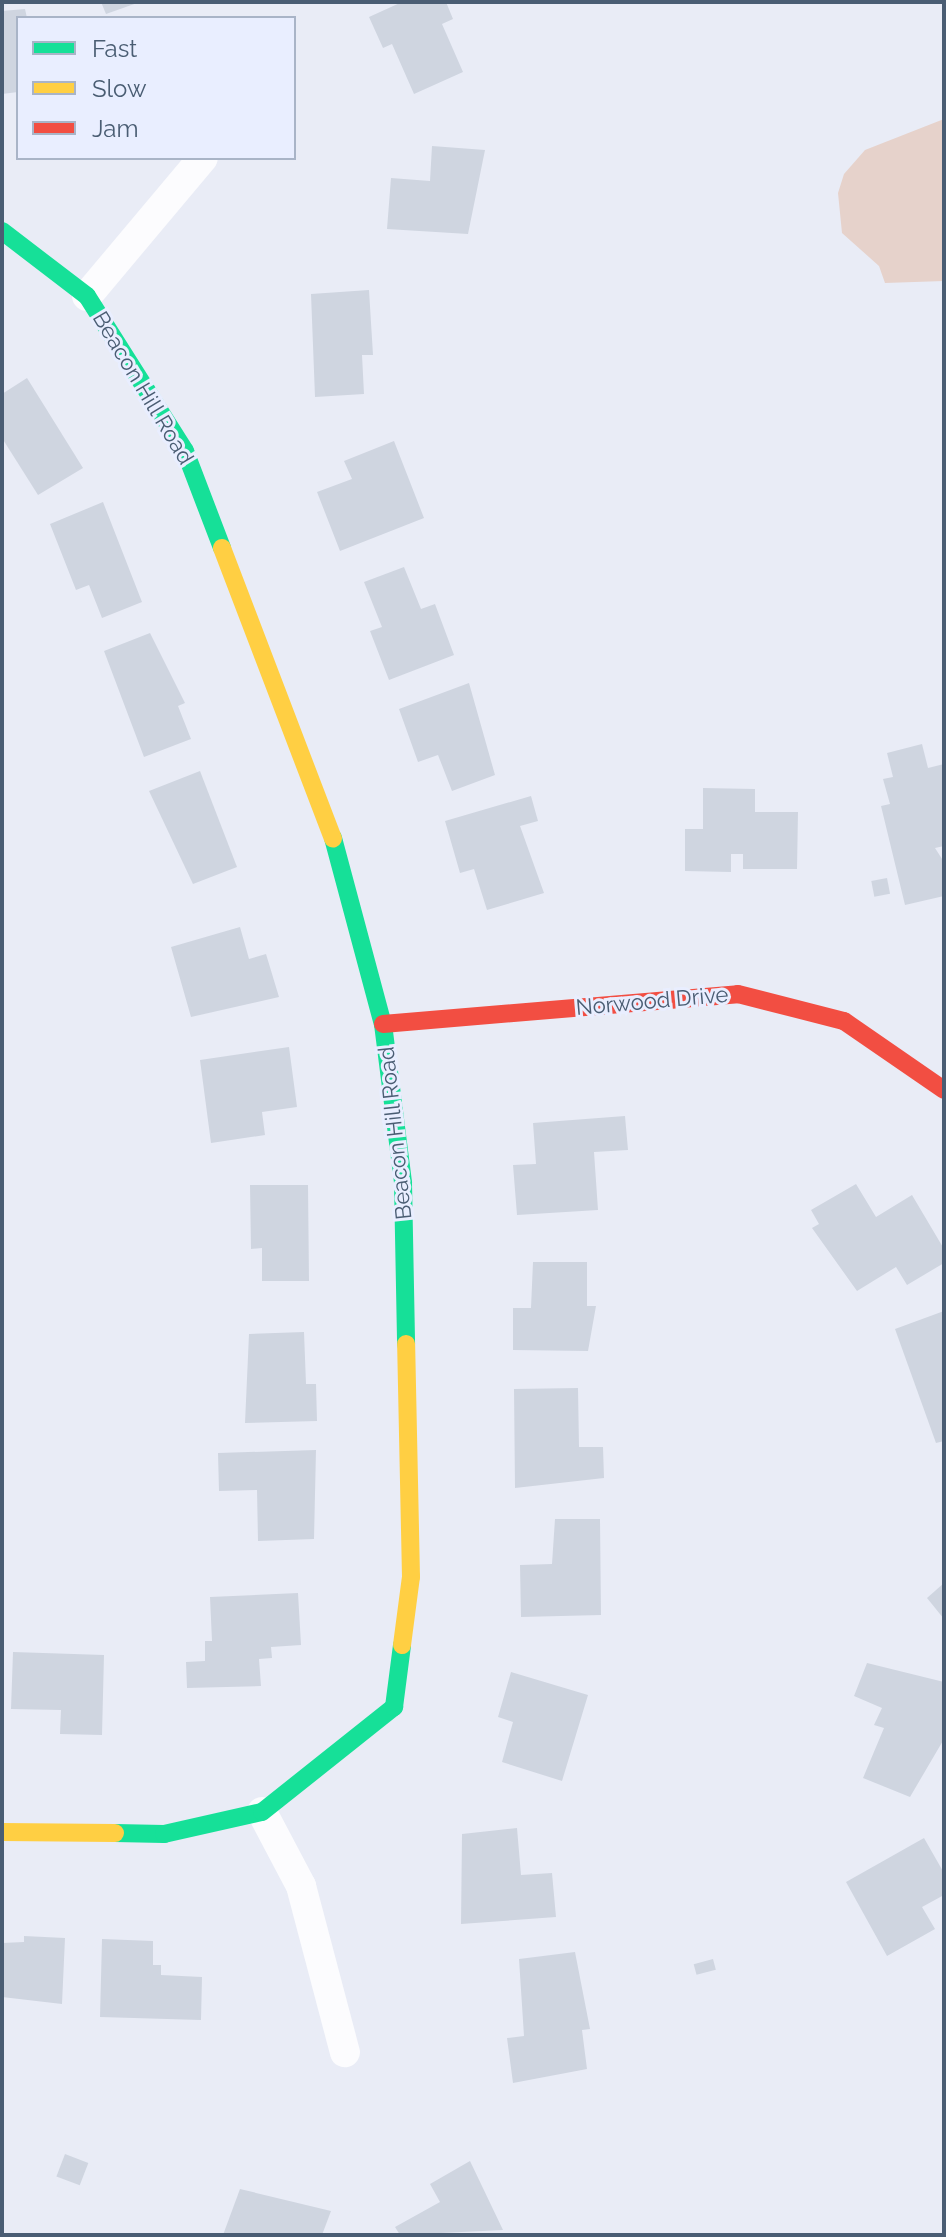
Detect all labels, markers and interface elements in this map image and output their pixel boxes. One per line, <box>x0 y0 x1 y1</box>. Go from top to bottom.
legend <box>16 16 296 160</box>
text: Fast <box>92 34 137 63</box>
text: Slow <box>92 74 146 103</box>
text: Jam <box>92 114 138 143</box>
street label: Beacon Hill Road <box>87 306 199 470</box>
street label: Norwood Drive <box>575 981 729 1021</box>
street label: Beacon Hill Road <box>373 1045 417 1221</box>

